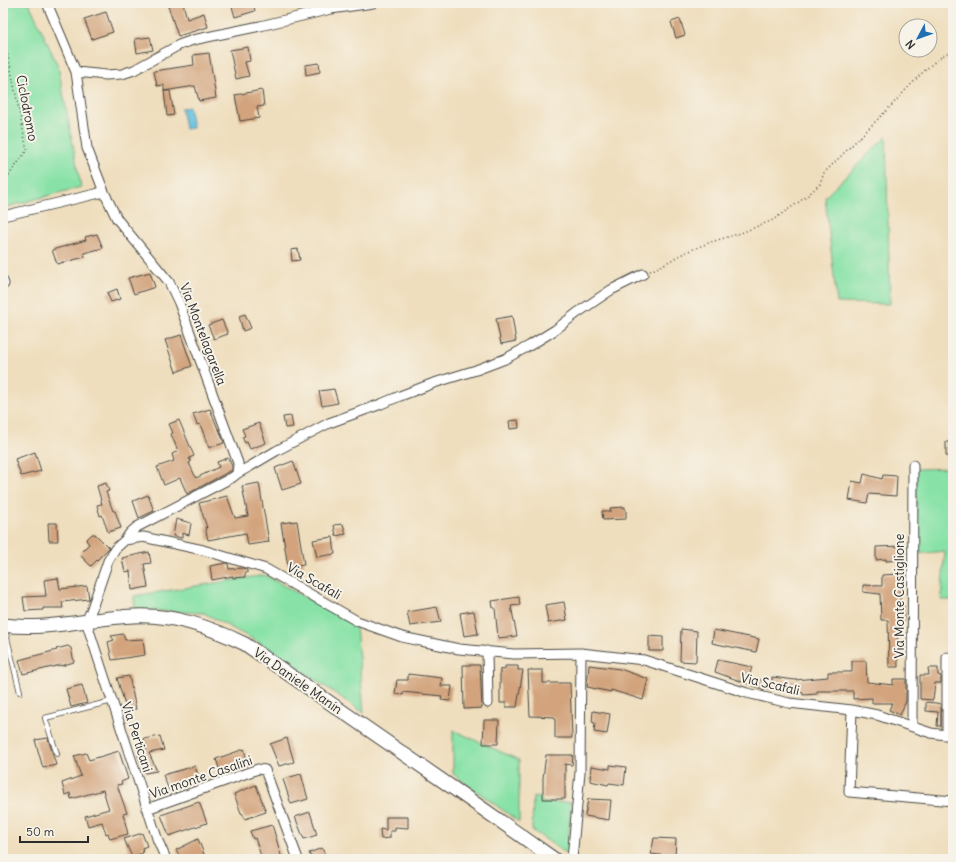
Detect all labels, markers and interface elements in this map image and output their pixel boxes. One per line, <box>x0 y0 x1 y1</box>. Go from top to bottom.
north arrow <box>898 18 938 58</box>
text: N <box>903 37 918 52</box>
street label: Ciclodromo <box>12 73 42 143</box>
street label: Via Montelagarella <box>176 280 230 388</box>
street label: Via Monte Castiglione <box>891 533 908 659</box>
street label: Via Scafali <box>284 559 344 603</box>
street label: Via Daniele Manin <box>250 644 346 718</box>
street label: Via Scafali <box>739 669 801 699</box>
street label: Via Perticani <box>118 700 156 774</box>
street label: Via monte Casalini <box>147 751 255 803</box>
scale bar <box>20 818 88 844</box>
text: 50 m <box>26 824 55 839</box>

